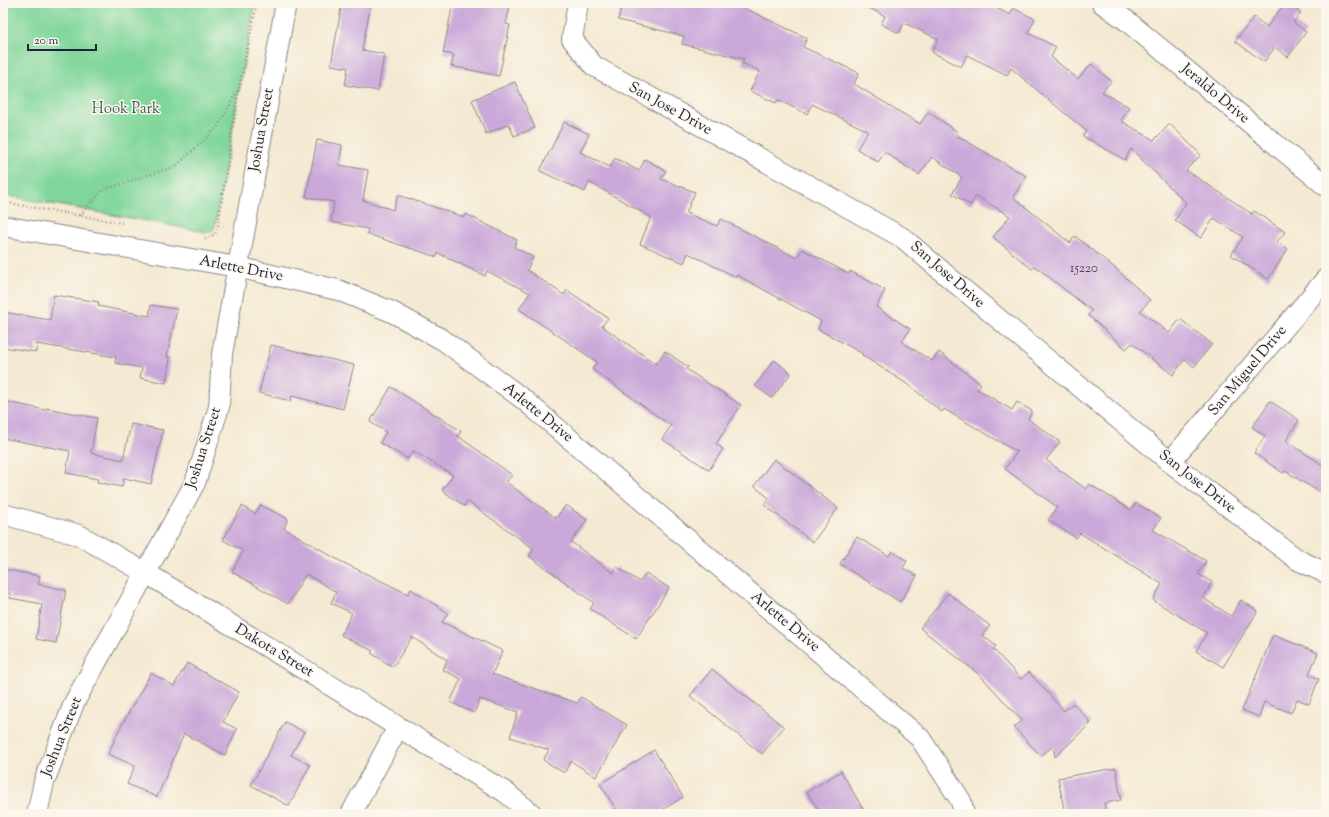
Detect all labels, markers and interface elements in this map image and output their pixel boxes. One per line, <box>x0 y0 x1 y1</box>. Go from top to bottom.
scale bar <box>28 26 96 52</box>
text: 20 m <box>34 32 59 50</box>
street label: Jeraldo Drive <box>1175 58 1254 129</box>
street label: San Jose Drive <box>624 77 716 141</box>
street label: Joshua Street <box>244 87 280 174</box>
park label: Hook Park <box>92 99 160 120</box>
street label: San Jose Drive <box>905 237 989 313</box>
street label: Arlette Drive <box>197 251 285 287</box>
house number: 15220 <box>1070 260 1098 278</box>
street label: San Miguel Drive <box>1204 321 1292 421</box>
street label: Arlette Drive <box>498 378 578 448</box>
street label: Joshua Street <box>181 405 227 492</box>
street label: San Jose Drive <box>1154 445 1240 519</box>
street label: Arlette Drive <box>746 587 824 657</box>
street label: Dakota Street <box>231 619 317 683</box>
street label: Joshua Street <box>36 694 88 781</box>

